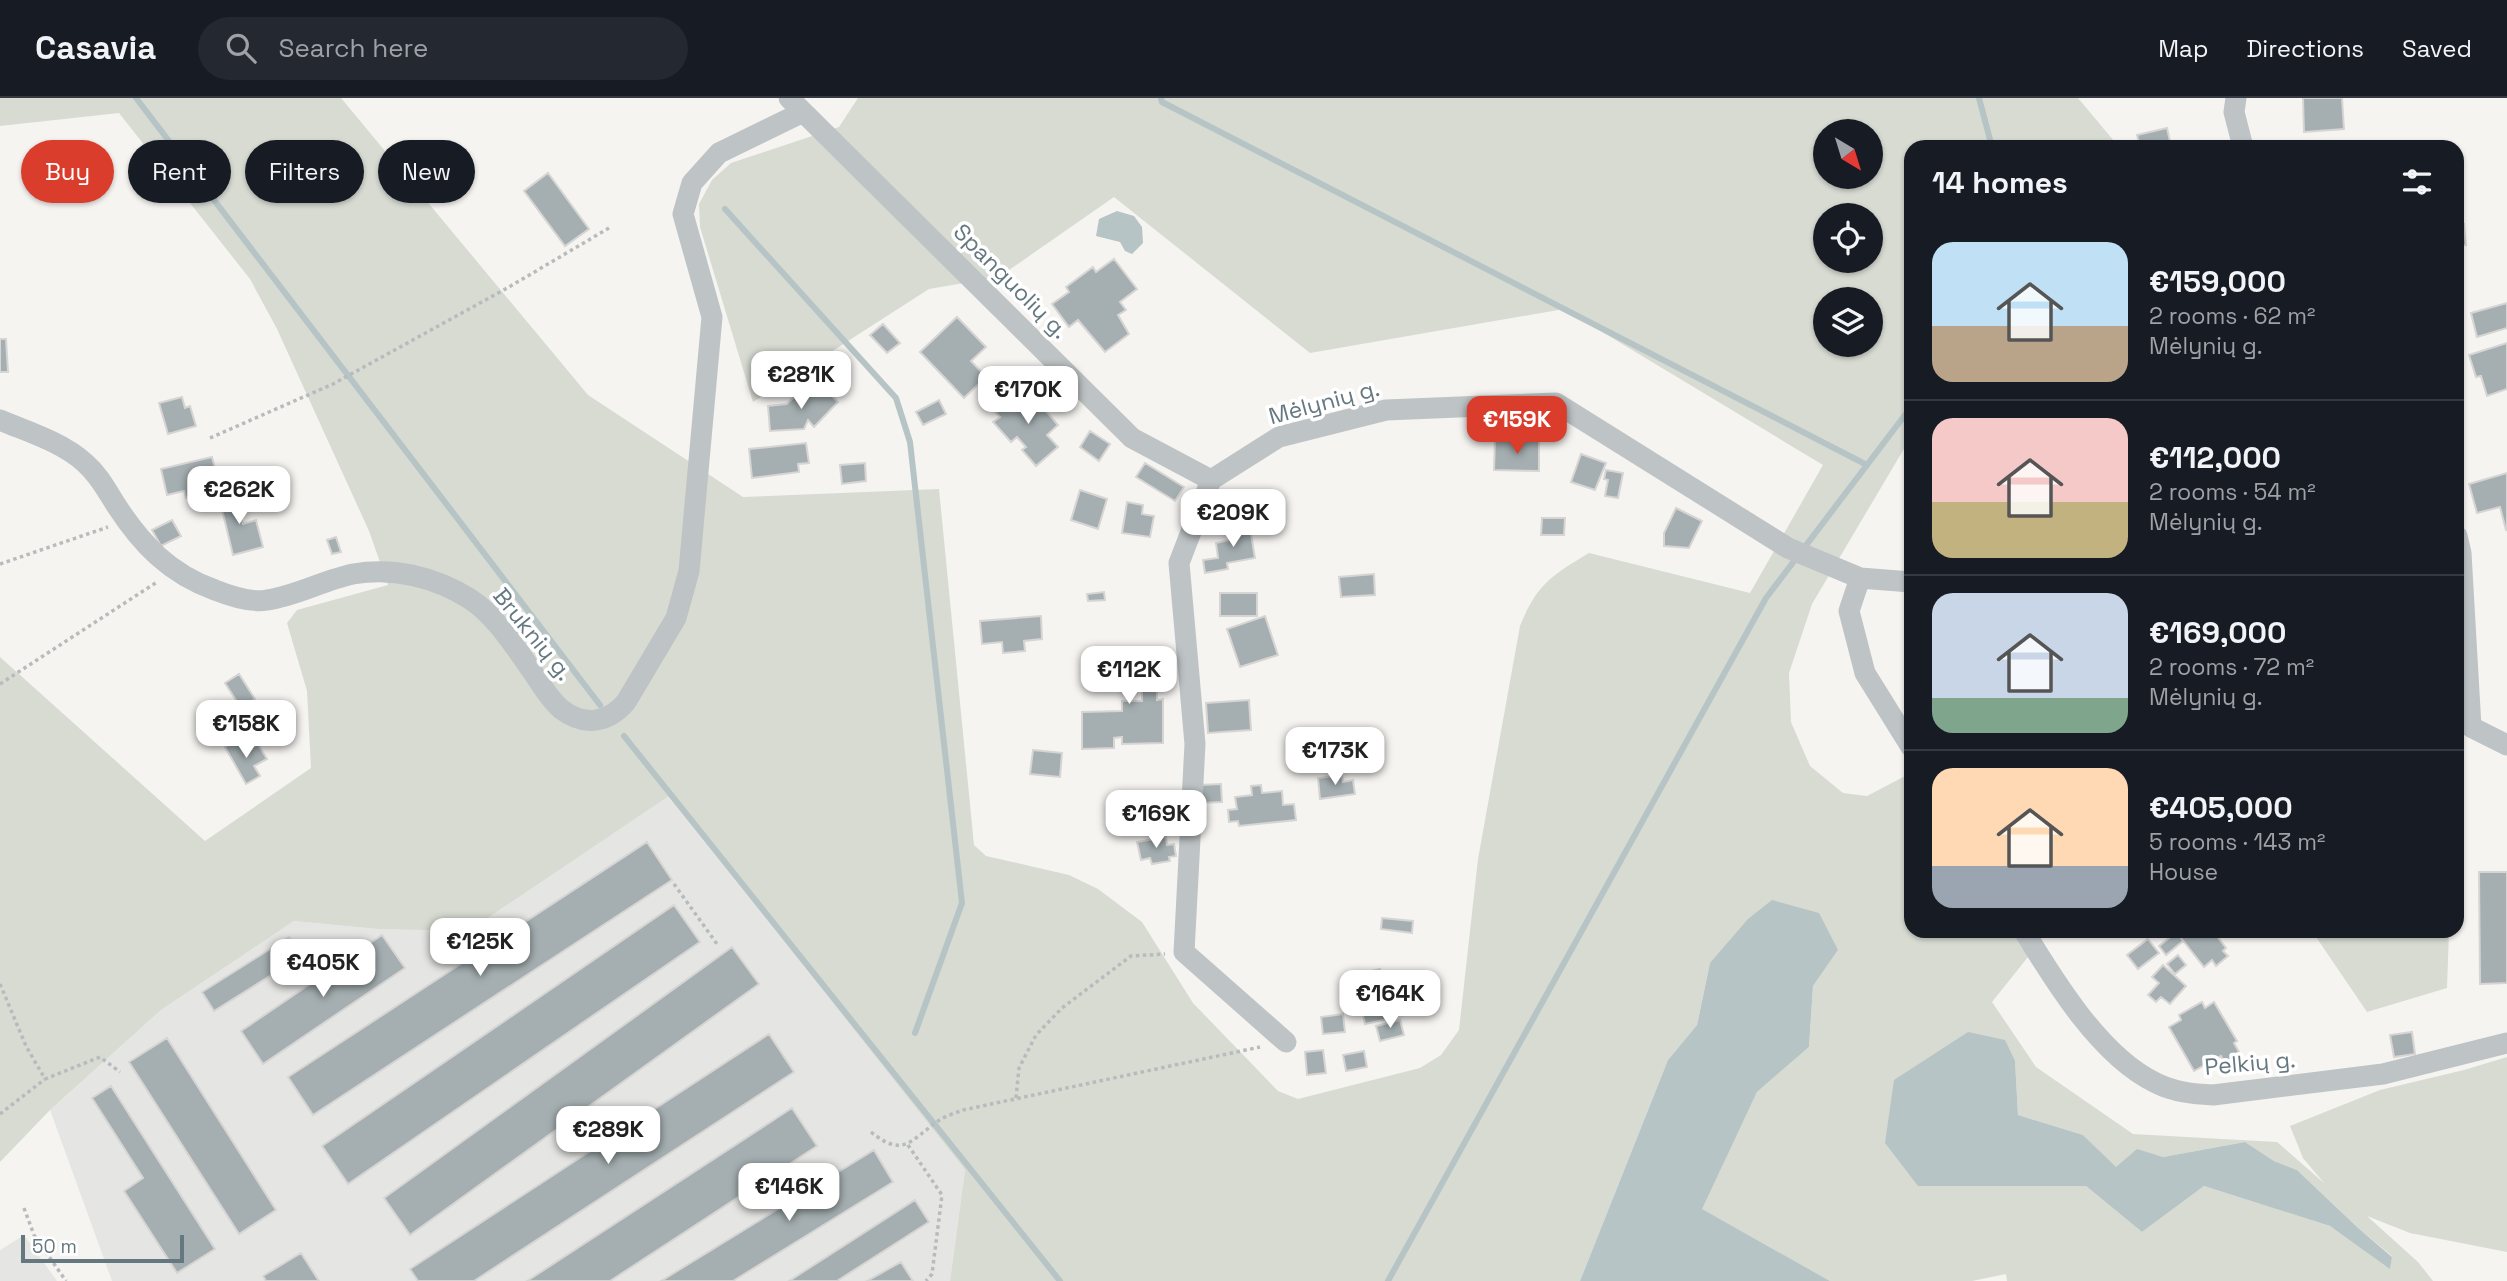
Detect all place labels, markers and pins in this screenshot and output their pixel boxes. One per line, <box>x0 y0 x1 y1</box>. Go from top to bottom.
pin: €281K <box>752 352 850 411</box>
pin: €170K <box>979 366 1077 426</box>
pin: €159K <box>1468 396 1566 456</box>
pin: €262K <box>190 466 288 526</box>
pin: €209K <box>1184 490 1282 549</box>
pin: €112K <box>1080 646 1178 706</box>
pin: €158K <box>197 700 295 760</box>
pin: €173K <box>1286 728 1384 787</box>
pin: €169K <box>1107 790 1205 850</box>
pin: €125K <box>431 918 529 978</box>
pin: €405K <box>274 940 372 999</box>
pin: €164K <box>1341 970 1439 1030</box>
pin: €289K <box>559 1107 657 1166</box>
pin: €146K <box>740 1164 838 1223</box>

